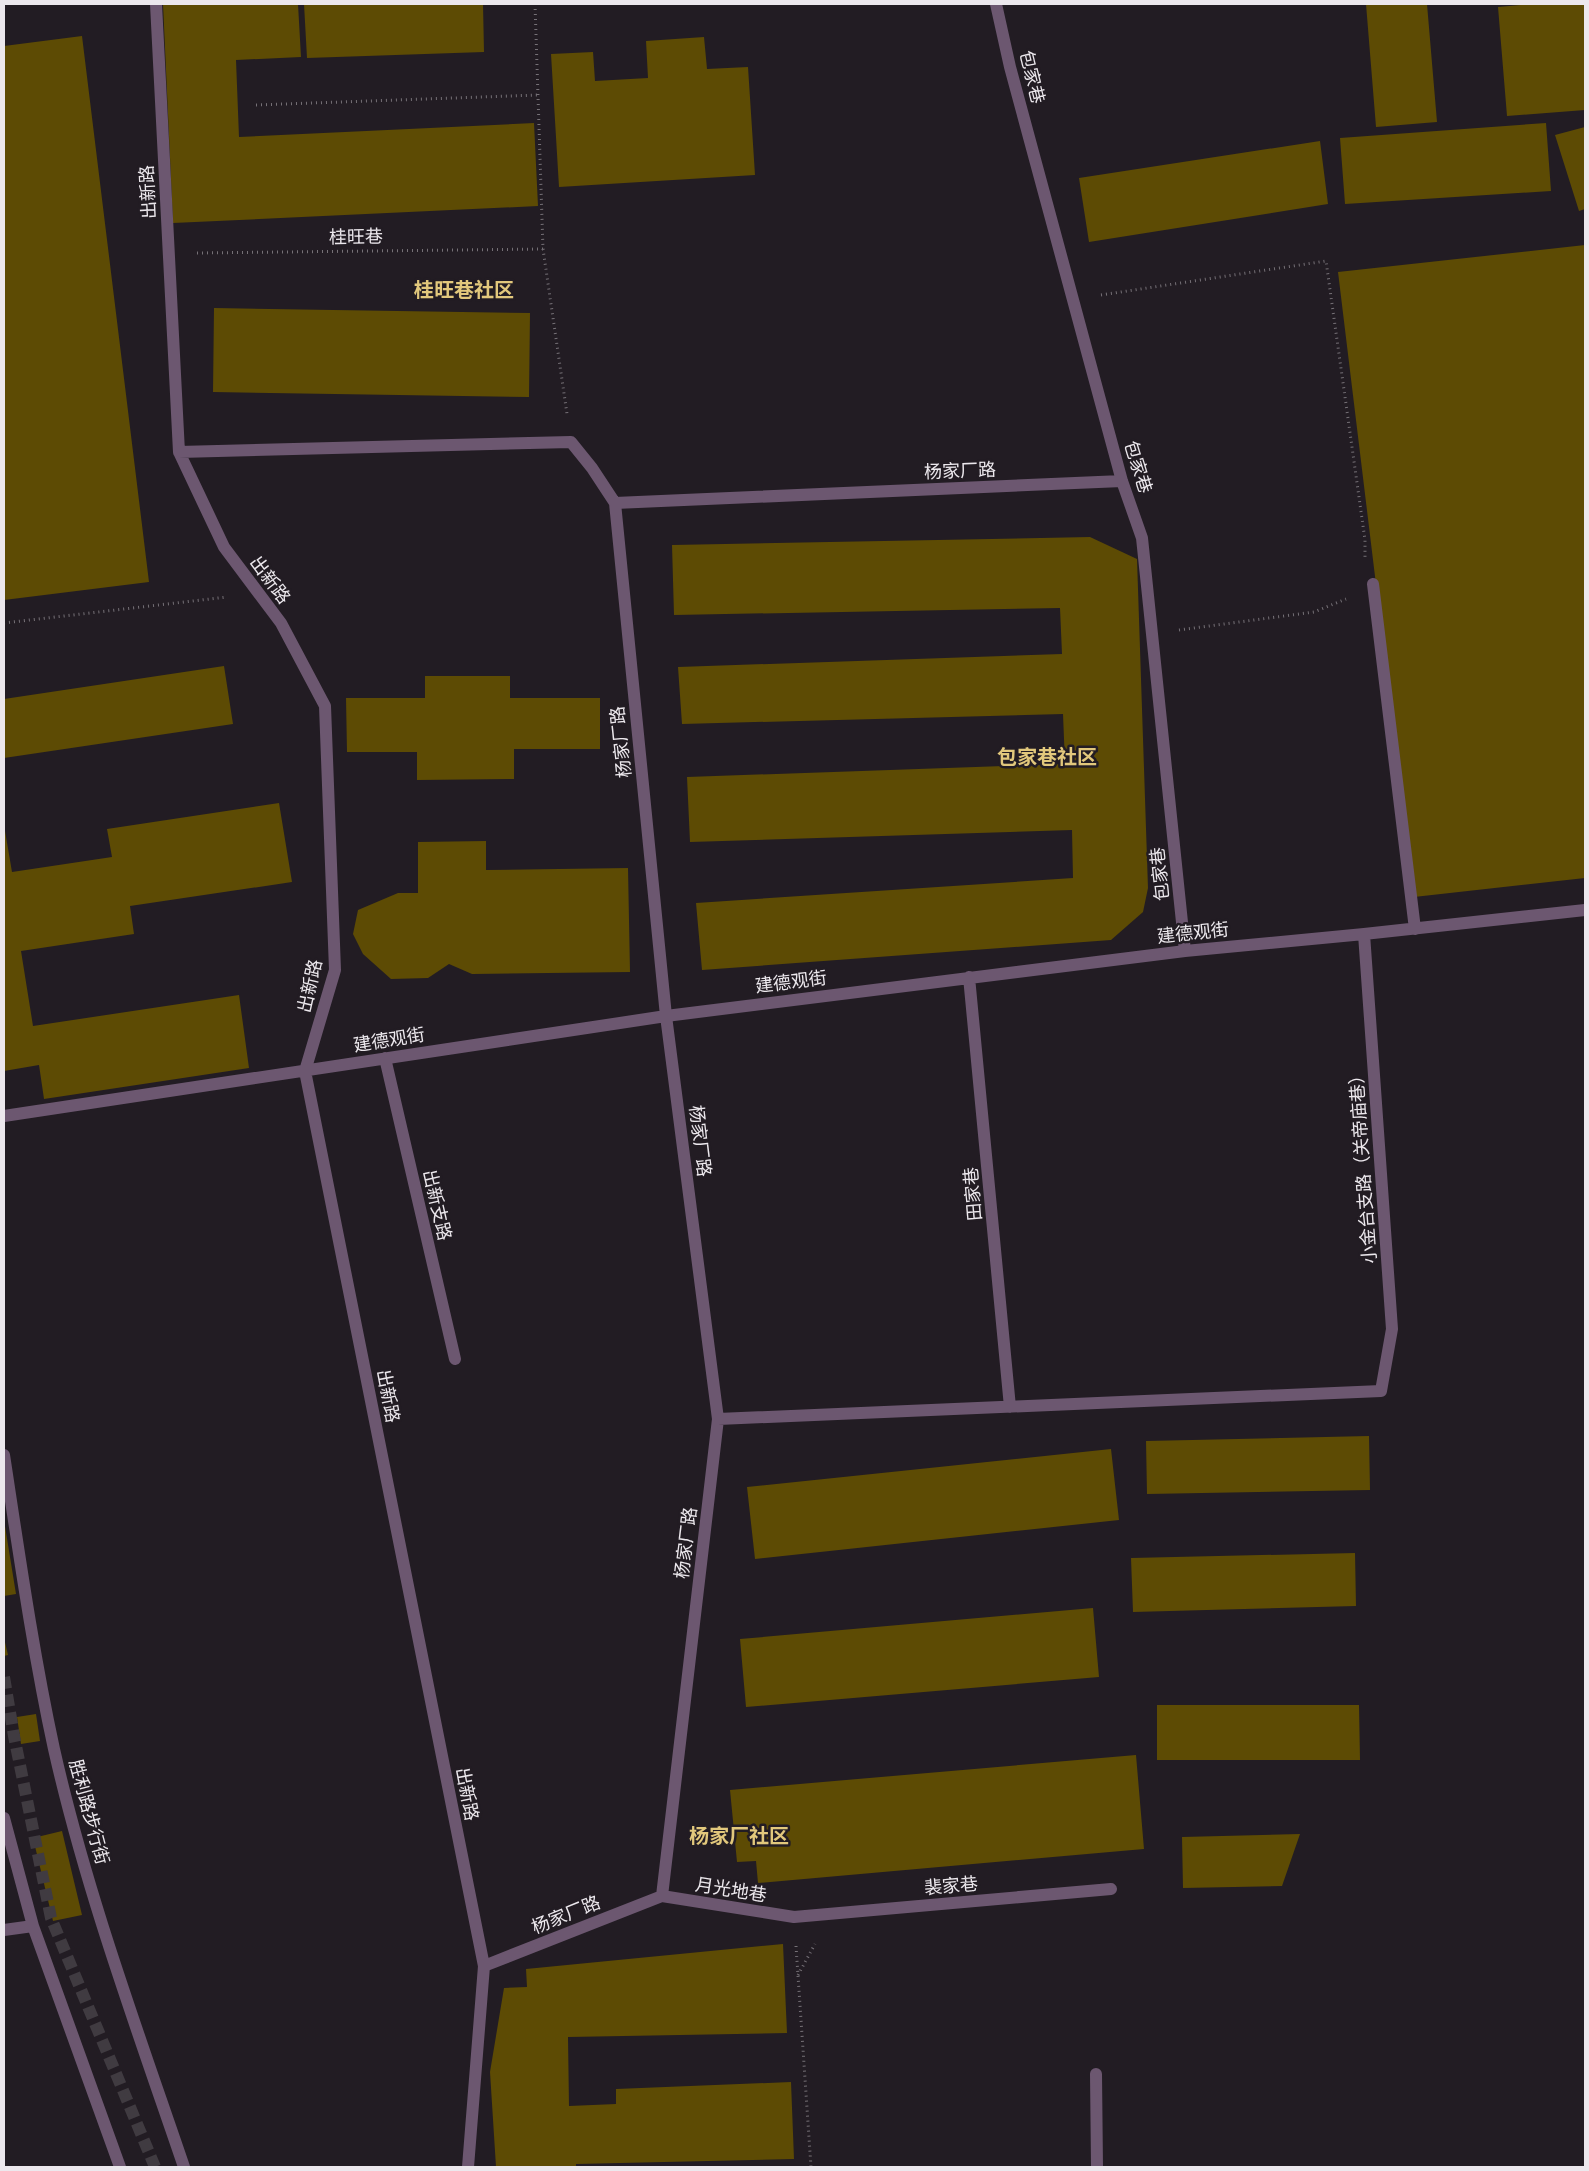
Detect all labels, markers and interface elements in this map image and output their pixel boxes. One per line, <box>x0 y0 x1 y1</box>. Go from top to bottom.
street label: 包家巷 <box>1013 48 1050 106</box>
street label: 出新路 <box>135 164 162 220</box>
street label: 桂旺巷 <box>329 225 383 250</box>
district label: 桂旺巷社区 <box>414 277 514 305</box>
street label: 包家巷 <box>1118 438 1157 497</box>
street label: 杨家厂路 <box>924 458 996 485</box>
street label: 出新路 <box>243 551 296 609</box>
street label: 杨家厂路 <box>605 705 638 779</box>
district label: 包家巷社区 <box>997 744 1097 772</box>
street label: 包家巷 <box>1145 846 1176 902</box>
street label: 建德观街 <box>1156 917 1230 950</box>
street label: 出新路 <box>292 957 329 1015</box>
street label: 建德观街 <box>754 966 828 999</box>
street label: 建德观街 <box>352 1023 427 1058</box>
street label: 小金台支路（关帝庙巷） <box>1344 1065 1383 1265</box>
street label: 杨家厂路 <box>683 1104 716 1178</box>
street label: 田家巷 <box>959 1166 988 1222</box>
street label: 出新支路 <box>416 1167 457 1243</box>
street label: 出新路 <box>370 1367 405 1425</box>
street label: 杨家厂路 <box>670 1506 703 1580</box>
street label: 胜利路步行街 <box>62 1757 115 1868</box>
street label: 出新路 <box>449 1765 484 1823</box>
district label: 杨家厂社区 <box>689 1823 789 1851</box>
street label: 裴家巷 <box>923 1872 979 1901</box>
street label: 月光地巷 <box>693 1873 768 1908</box>
street label: 杨家厂路 <box>528 1890 604 1941</box>

